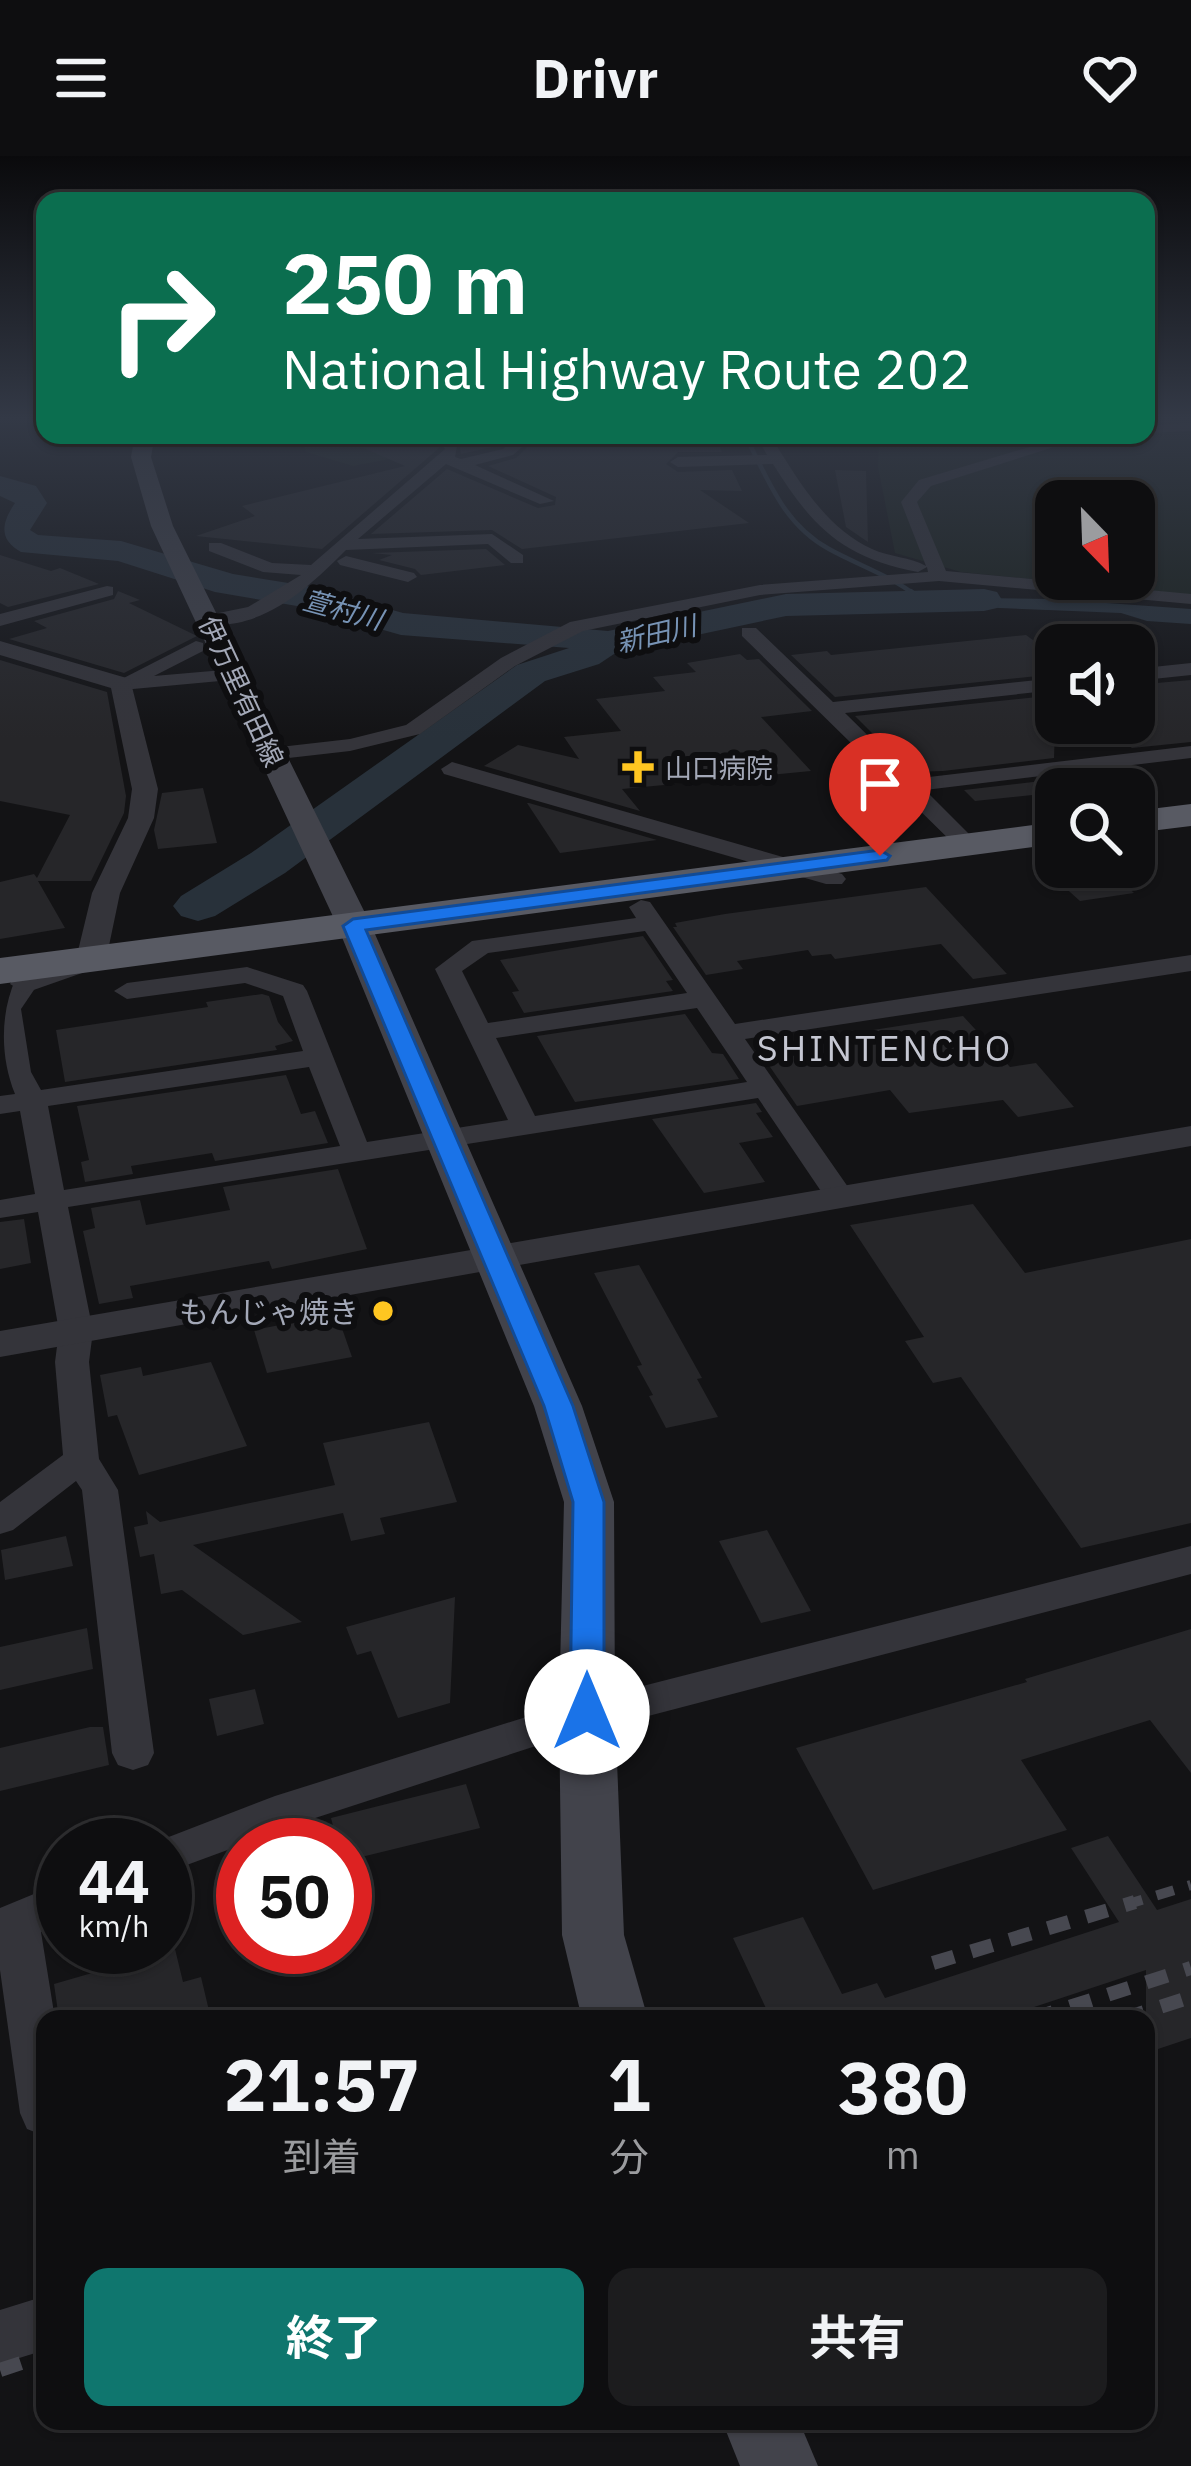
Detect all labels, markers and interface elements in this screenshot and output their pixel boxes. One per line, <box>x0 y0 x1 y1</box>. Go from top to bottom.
text: Drivr <box>533 43 658 113</box>
icon: menu <box>48 45 114 111</box>
icon: heart <box>1077 45 1143 111</box>
text: 250 m <box>282 228 528 337</box>
icon: right <box>84 240 240 396</box>
text: National Highway Route 202 <box>282 334 971 404</box>
north arrow <box>1035 480 1155 600</box>
map controls <box>1035 480 1155 888</box>
water label: 萱村川 <box>299 582 390 637</box>
water label: 新田川 <box>613 606 702 659</box>
street label: 伊万里有田線 <box>192 610 292 772</box>
button: sound <box>1035 624 1155 744</box>
pin <box>829 733 931 856</box>
place label: 山口病院 <box>665 750 773 785</box>
marker: 山口病院 <box>622 751 654 783</box>
icon: arrive <box>847 751 913 817</box>
button: search <box>1035 768 1155 888</box>
district label: SHINTENCHO <box>757 1024 1013 1071</box>
place label: もんじゃ焼き <box>179 1292 359 1331</box>
marker: もんじゃ焼き <box>370 1298 396 1324</box>
position arrow <box>524 1649 650 1775</box>
speed limit sign: 50 <box>216 1818 372 1974</box>
text: 44 <box>78 1841 150 1920</box>
text: km/h <box>79 1906 149 1945</box>
text: 21:57 <box>223 2037 420 2131</box>
text: 1 <box>607 2037 651 2131</box>
text: 380 <box>838 2040 968 2134</box>
text: m <box>886 2129 920 2180</box>
text: 到着 <box>283 2131 361 2182</box>
text: 分 <box>609 2131 648 2182</box>
button: 終了 <box>84 2268 584 2406</box>
button: 共有 <box>608 2268 1107 2406</box>

